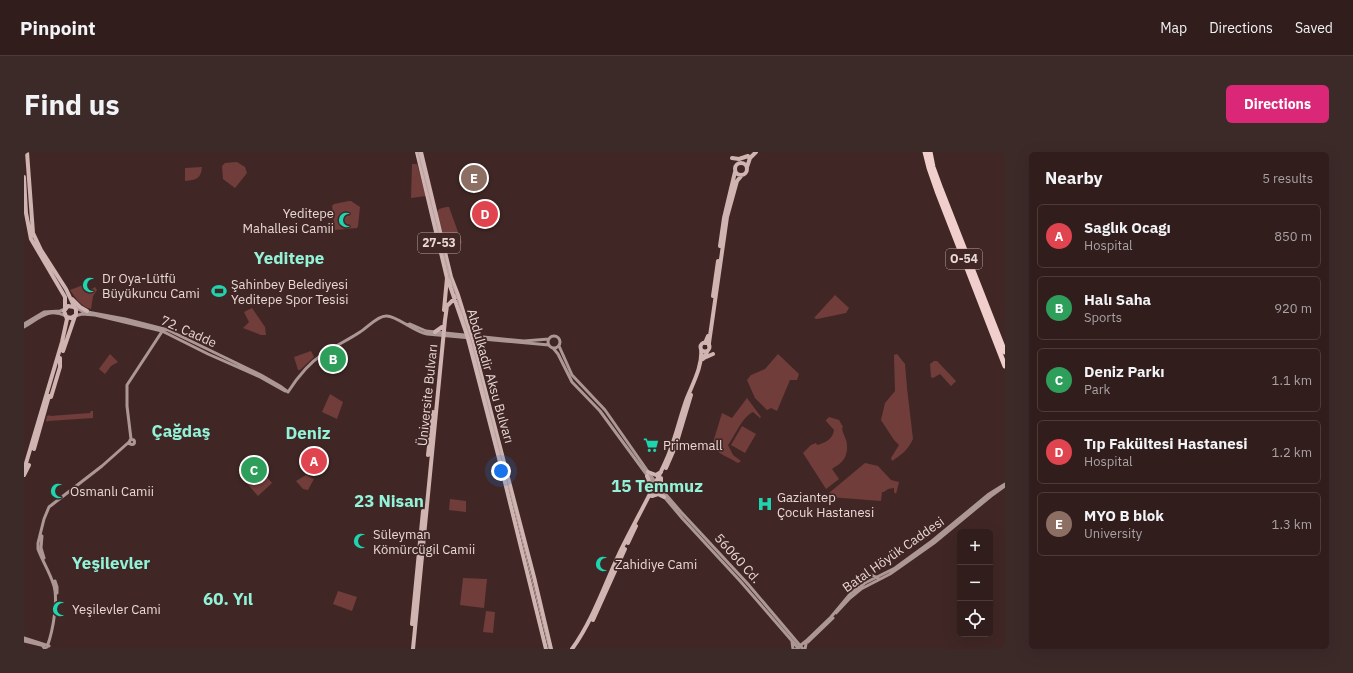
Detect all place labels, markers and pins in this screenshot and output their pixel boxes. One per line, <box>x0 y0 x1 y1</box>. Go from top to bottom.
pin: E <box>461 163 487 193</box>
pin: D <box>472 199 498 229</box>
place label: Yeditepe Mahallesi Camii <box>243 205 334 237</box>
mosque icon: Yeditepe Mahallesi Camii <box>337 211 355 229</box>
place label: Dr Oya-Lütfü Büyükuncu Cami <box>102 270 200 302</box>
mosque icon: Dr Oya-Lütfü Büyükuncu Cami <box>81 276 99 294</box>
place label: Şahinbey Belediyesi Yeditepe Spor Tesisi <box>231 276 348 308</box>
sports icon: Şahinbey Belediyesi Yeditepe Spor Tesisi <box>210 282 228 300</box>
pin: B <box>320 344 346 374</box>
supermarket icon: Primemall <box>642 436 660 454</box>
place label: Primemall <box>663 437 723 454</box>
pin: A <box>301 446 327 476</box>
pin: C <box>241 455 267 485</box>
mosque icon: Osmanlı Camii <box>49 482 67 500</box>
place label: Osmanlı Camii <box>70 483 154 500</box>
place label: Gaziantep Çocuk Hastanesi <box>777 489 874 521</box>
hospital icon: Gaziantep Çocuk Hastanesi <box>756 495 774 513</box>
place label: Süleyman Kömürcügil Camii <box>373 526 475 558</box>
mosque icon: Süleyman Kömürcügil Camii <box>352 532 370 550</box>
mosque icon: Zahidiye Cami <box>594 555 612 573</box>
place label: Zahidiye Cami <box>615 556 697 573</box>
mosque icon: Yeşilevler Cami <box>51 600 69 618</box>
place label: Yeşilevler Cami <box>72 601 161 618</box>

